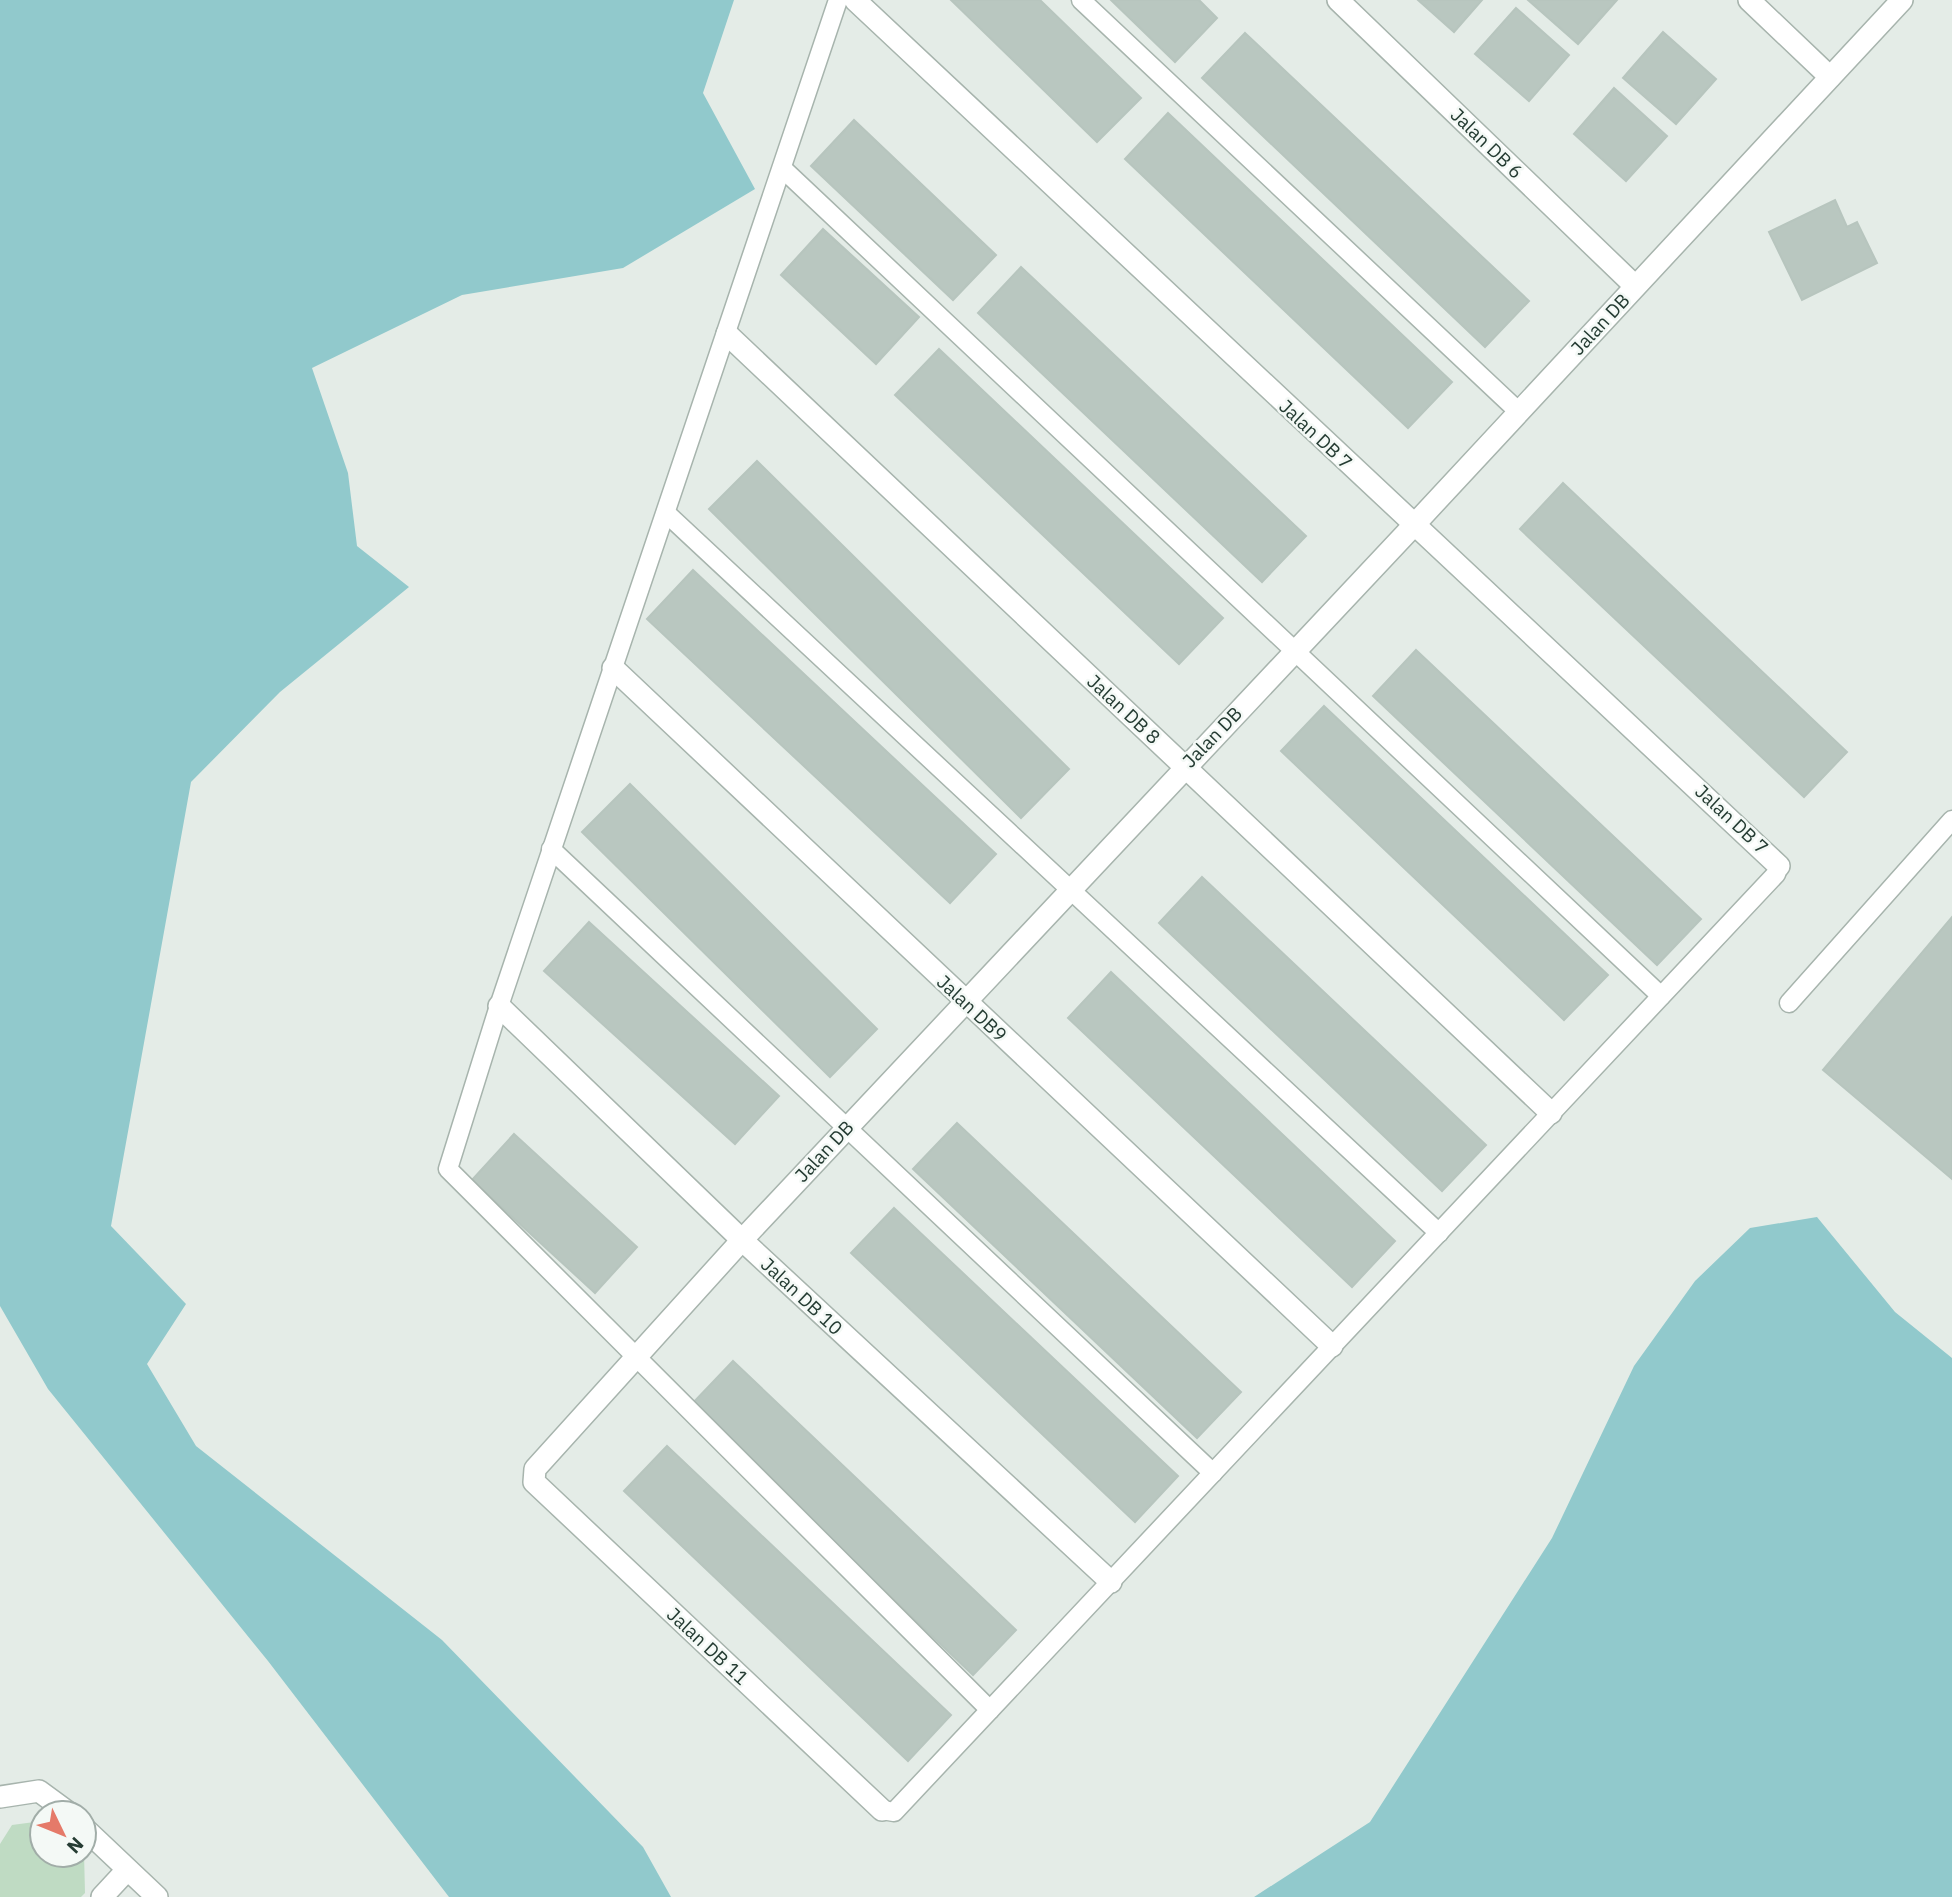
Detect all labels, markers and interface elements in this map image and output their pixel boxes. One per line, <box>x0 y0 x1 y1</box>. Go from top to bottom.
street label: Jalan DB 6 <box>1446 103 1528 183</box>
street label: Jalan DB <box>1565 288 1635 360</box>
street label: Jalan DB 7 <box>1274 394 1358 474</box>
street label: Jalan DB 8 <box>1082 669 1166 749</box>
street label: Jalan DB <box>1177 701 1247 773</box>
street label: Jalan DB 7 <box>1690 779 1774 859</box>
street label: Jalan DB9 <box>932 970 1012 1046</box>
street label: Jalan DB <box>789 1115 859 1187</box>
street label: Jalan DB 10 <box>756 1252 848 1340</box>
street label: Jalan DB 11 <box>662 1602 754 1690</box>
north arrow <box>28 1799 98 1869</box>
text: N <box>62 1832 89 1859</box>

